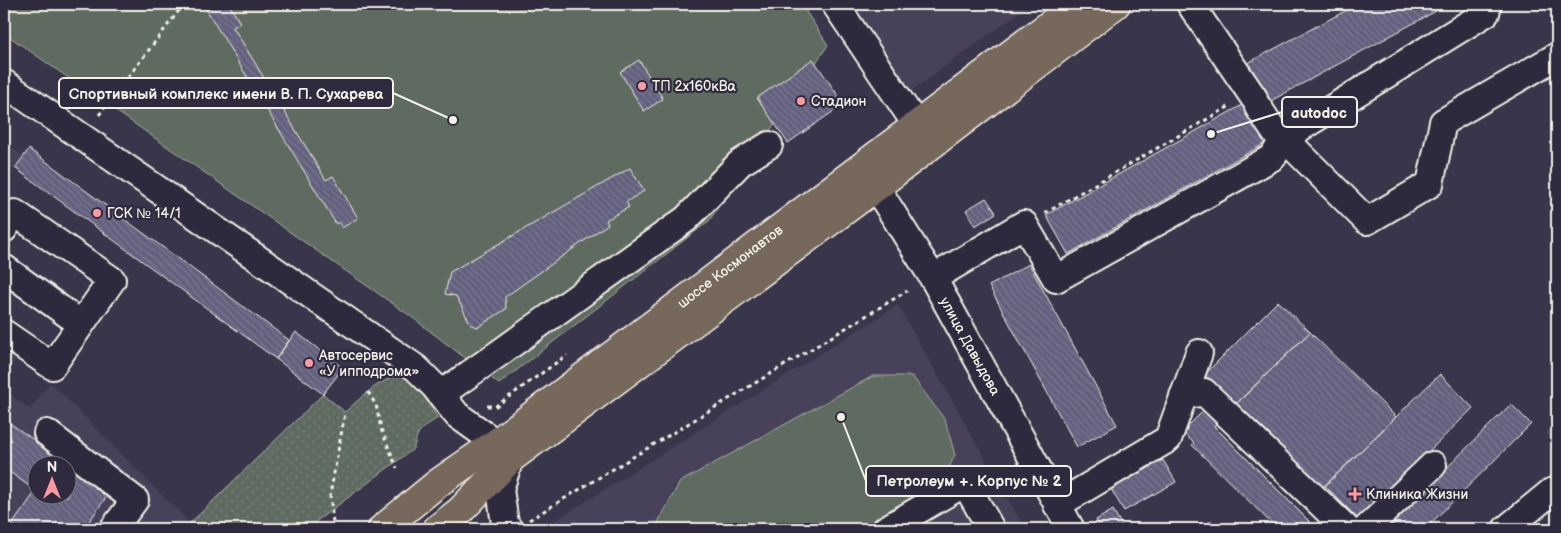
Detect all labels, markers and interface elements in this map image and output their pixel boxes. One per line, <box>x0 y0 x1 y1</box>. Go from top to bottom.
callout: Спортивный комплекс имени В. П. Сухарева <box>59 78 393 108</box>
place label: ТП 2х160кВа <box>652 78 737 95</box>
marker: ТП 2х160кВа <box>636 80 648 92</box>
text: Спортивный комплекс имени В. П. Сухарева <box>69 85 383 104</box>
place label: Стадион <box>811 93 867 110</box>
marker: Стадион <box>795 95 807 107</box>
callout: autodoc <box>1282 97 1357 127</box>
text: autodoc <box>1291 104 1347 123</box>
place label: ГСК № 14/1 <box>107 205 181 222</box>
marker: ГСК № 14/1 <box>91 207 103 219</box>
street label: шоссе Космонавтов <box>674 221 786 312</box>
street label: улица Давыдова <box>937 294 1005 399</box>
place label: Автосервис «У ипподрома» <box>318 347 419 380</box>
marker: Автосервис «У ипподрома» <box>303 357 315 369</box>
north arrow <box>28 456 78 506</box>
text: N <box>47 459 57 476</box>
callout: Петролеум +. Корпус № 2 <box>866 466 1071 496</box>
text: Петролеум +. Корпус № 2 <box>876 472 1062 491</box>
place label: Клиника Жизни <box>1366 486 1468 503</box>
marker: Клиника Жизни <box>1348 487 1362 501</box>

